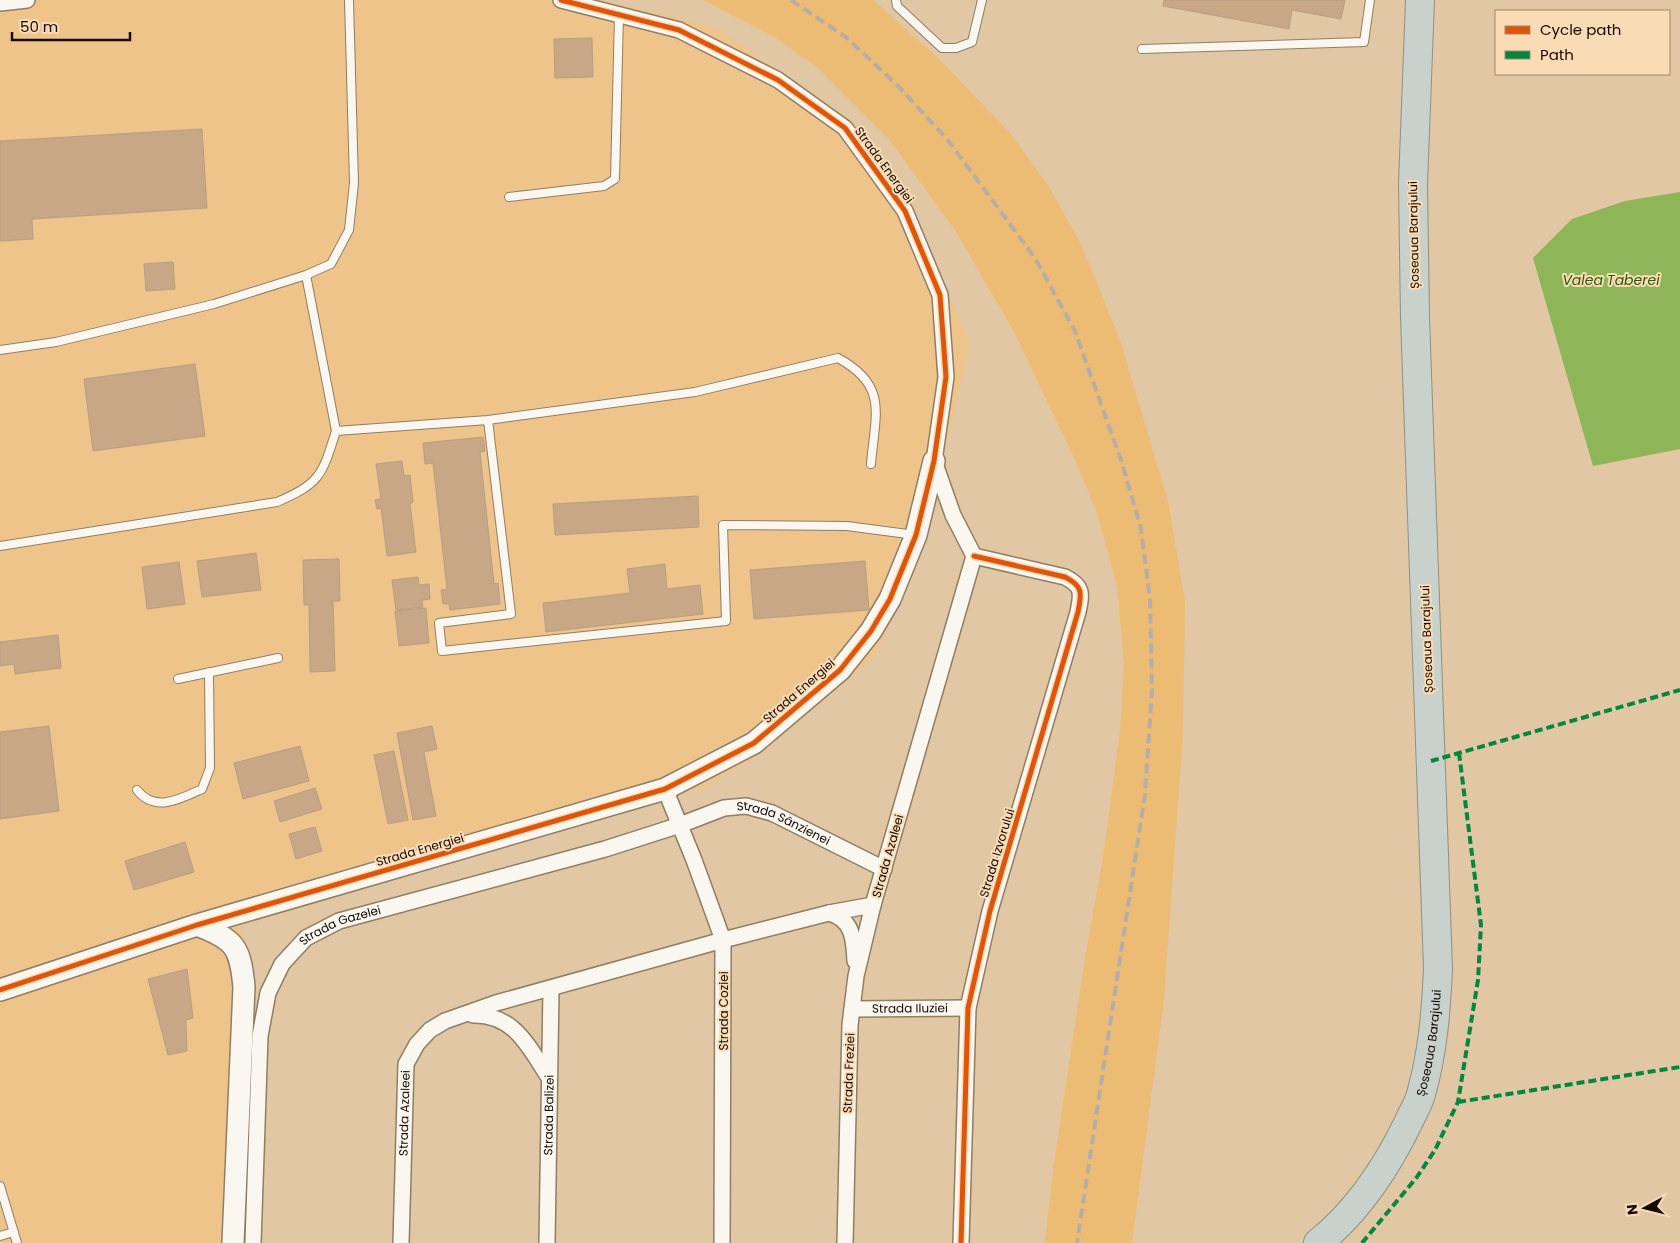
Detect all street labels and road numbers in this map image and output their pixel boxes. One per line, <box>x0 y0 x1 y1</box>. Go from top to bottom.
street label: Strada Energiei <box>851 123 918 206</box>
street label: Șoseaua Barajului <box>1404 181 1423 289</box>
street label: Șoseaua Barajului <box>1416 585 1437 693</box>
street label: Strada Energiei <box>759 654 838 727</box>
street label: Strada Sânzienei <box>736 797 833 849</box>
street label: Strada Izvorului <box>975 806 1018 899</box>
street label: Strada Azaleei <box>868 812 908 899</box>
street label: Strada Energiei <box>374 829 466 870</box>
street label: Strada Gazelei <box>295 901 383 949</box>
street label: Strada Coziei <box>715 971 732 1051</box>
street label: Șoseaua Barajului <box>1412 989 1445 1098</box>
street label: Strada Iluziei <box>872 999 948 1017</box>
street label: Strada Freziei <box>839 1033 858 1113</box>
street label: Strada Azaleei <box>394 1070 414 1156</box>
street label: Strada Balizei <box>539 1074 558 1156</box>

